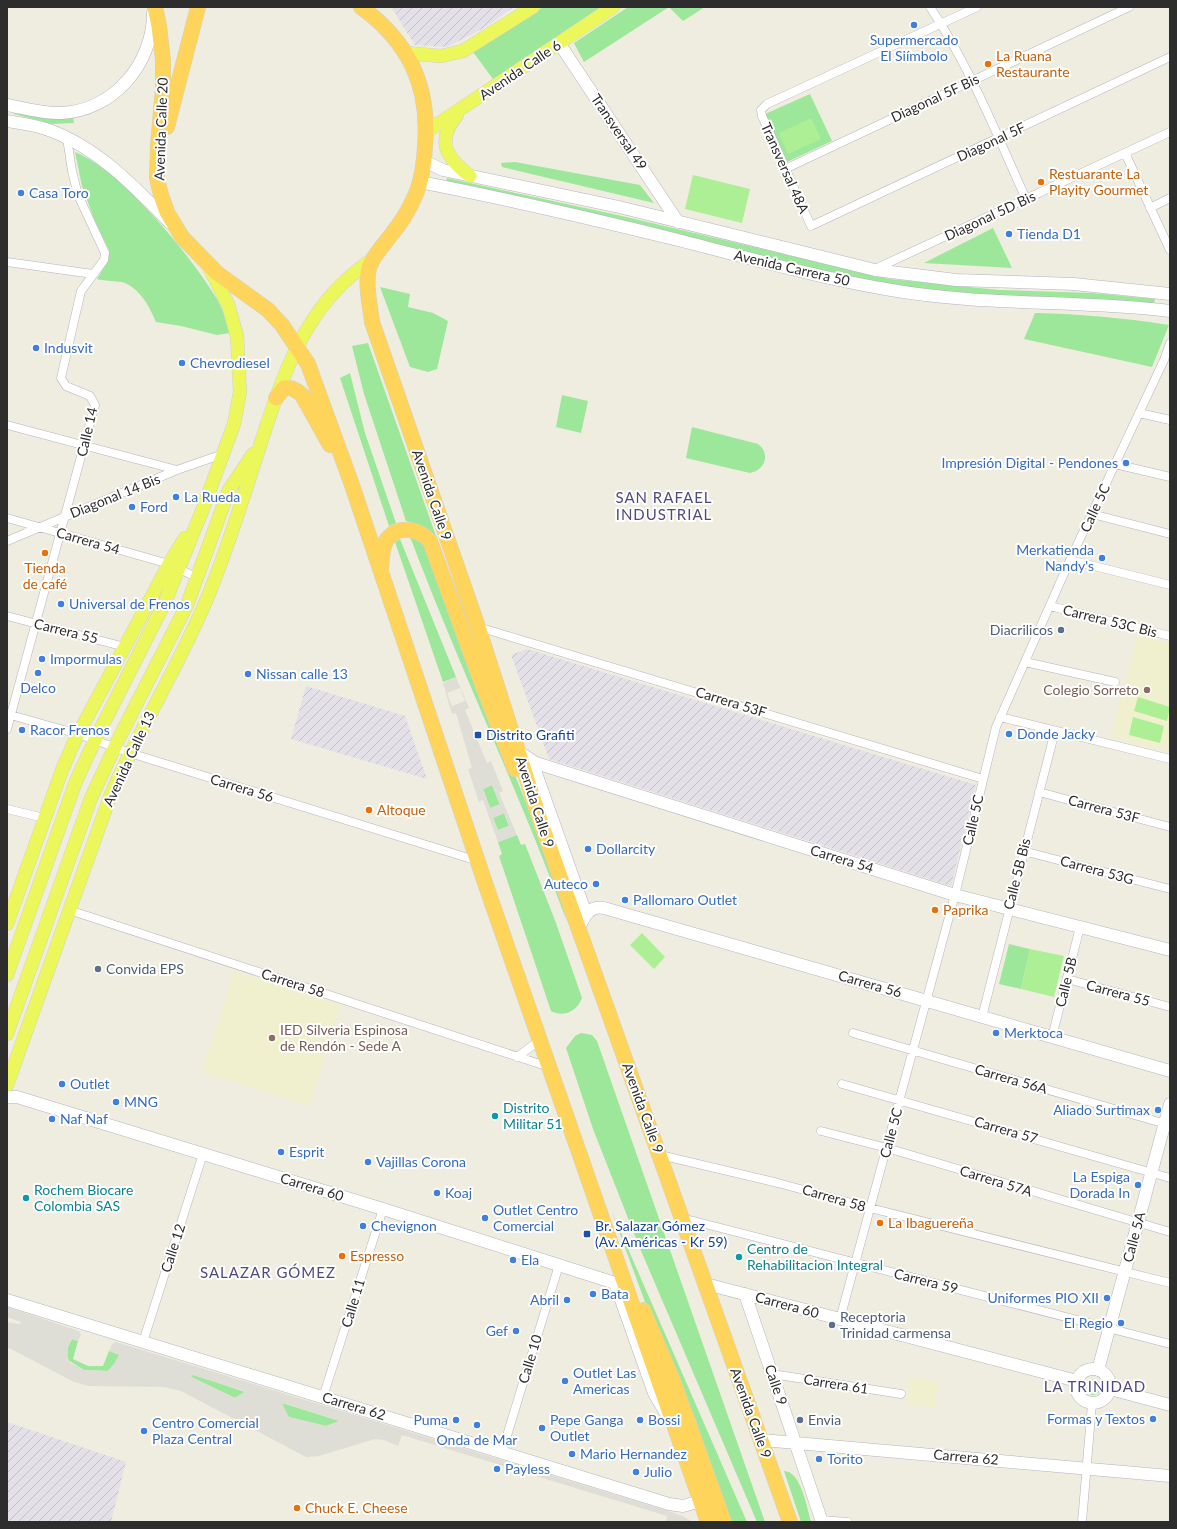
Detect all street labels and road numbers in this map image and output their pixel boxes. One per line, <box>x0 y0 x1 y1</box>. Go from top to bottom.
street label: Avenida Calle 6 <box>476 36 564 103</box>
street label: Diagonal 5F Bis <box>888 70 982 125</box>
street label: Avenida Calle 20 <box>150 77 171 181</box>
street label: Transversal 49 <box>588 90 651 173</box>
street label: Diagonal 5F <box>954 118 1028 165</box>
street label: Transversal 48A <box>758 120 813 216</box>
street label: Diagonal 5D Bis <box>942 187 1038 244</box>
street label: Avenida Carrera 50 <box>733 246 852 289</box>
street label: Calle 14 <box>73 406 100 458</box>
street label: Avenida Calle 9 <box>409 447 456 542</box>
street label: Diagonal 14 Bis <box>67 470 162 521</box>
street label: Calle 5C <box>1076 480 1113 535</box>
street label: Carrera 54 <box>54 523 122 558</box>
street label: Carrera 53C Bis <box>1061 601 1159 640</box>
street label: Carrera 55 <box>32 614 100 647</box>
street label: Carrera 53F <box>694 683 769 720</box>
street label: Avenida Calle 13 <box>99 709 158 809</box>
street label: Avenida Calle 9 <box>513 754 558 850</box>
street label: Carrera 56 <box>208 770 276 805</box>
street label: Carrera 53F <box>1067 791 1142 826</box>
street label: Calle 5C <box>958 792 987 847</box>
street label: Calle 5B Bis <box>999 836 1034 911</box>
street label: Carrera 54 <box>808 841 876 876</box>
street label: Carrera 53G <box>1058 852 1136 888</box>
street label: Calle 5B <box>1051 955 1080 1009</box>
street label: Carrera 58 <box>259 964 327 1001</box>
street label: Carrera 56 <box>836 966 904 1001</box>
street label: Carrera 55 <box>1084 976 1152 1009</box>
street label: Avenida Calle 9 <box>619 1060 668 1155</box>
street label: Carrera 56A <box>973 1060 1050 1097</box>
street label: Calle 5C <box>876 1105 906 1160</box>
street label: Carrera 57 <box>972 1112 1040 1147</box>
street label: Carrera 57A <box>958 1161 1035 1200</box>
street label: Carrera 60 <box>278 1169 346 1204</box>
street label: Carrera 58 <box>800 1180 868 1215</box>
street label: Calle 5A <box>1119 1209 1149 1264</box>
street label: Calle 12 <box>157 1221 188 1274</box>
street label: Carrera 59 <box>892 1264 960 1297</box>
street label: Calle 11 <box>337 1276 368 1329</box>
street label: Carrera 60 <box>753 1288 821 1321</box>
street label: Calle 10 <box>514 1332 545 1385</box>
street label: Calle 9 <box>762 1362 791 1407</box>
street label: Avenida Calle 9 <box>727 1365 776 1460</box>
street label: Carrera 61 <box>802 1370 870 1397</box>
street label: Carrera 62 <box>320 1388 388 1423</box>
street label: Carrera 62 <box>933 1445 999 1468</box>

